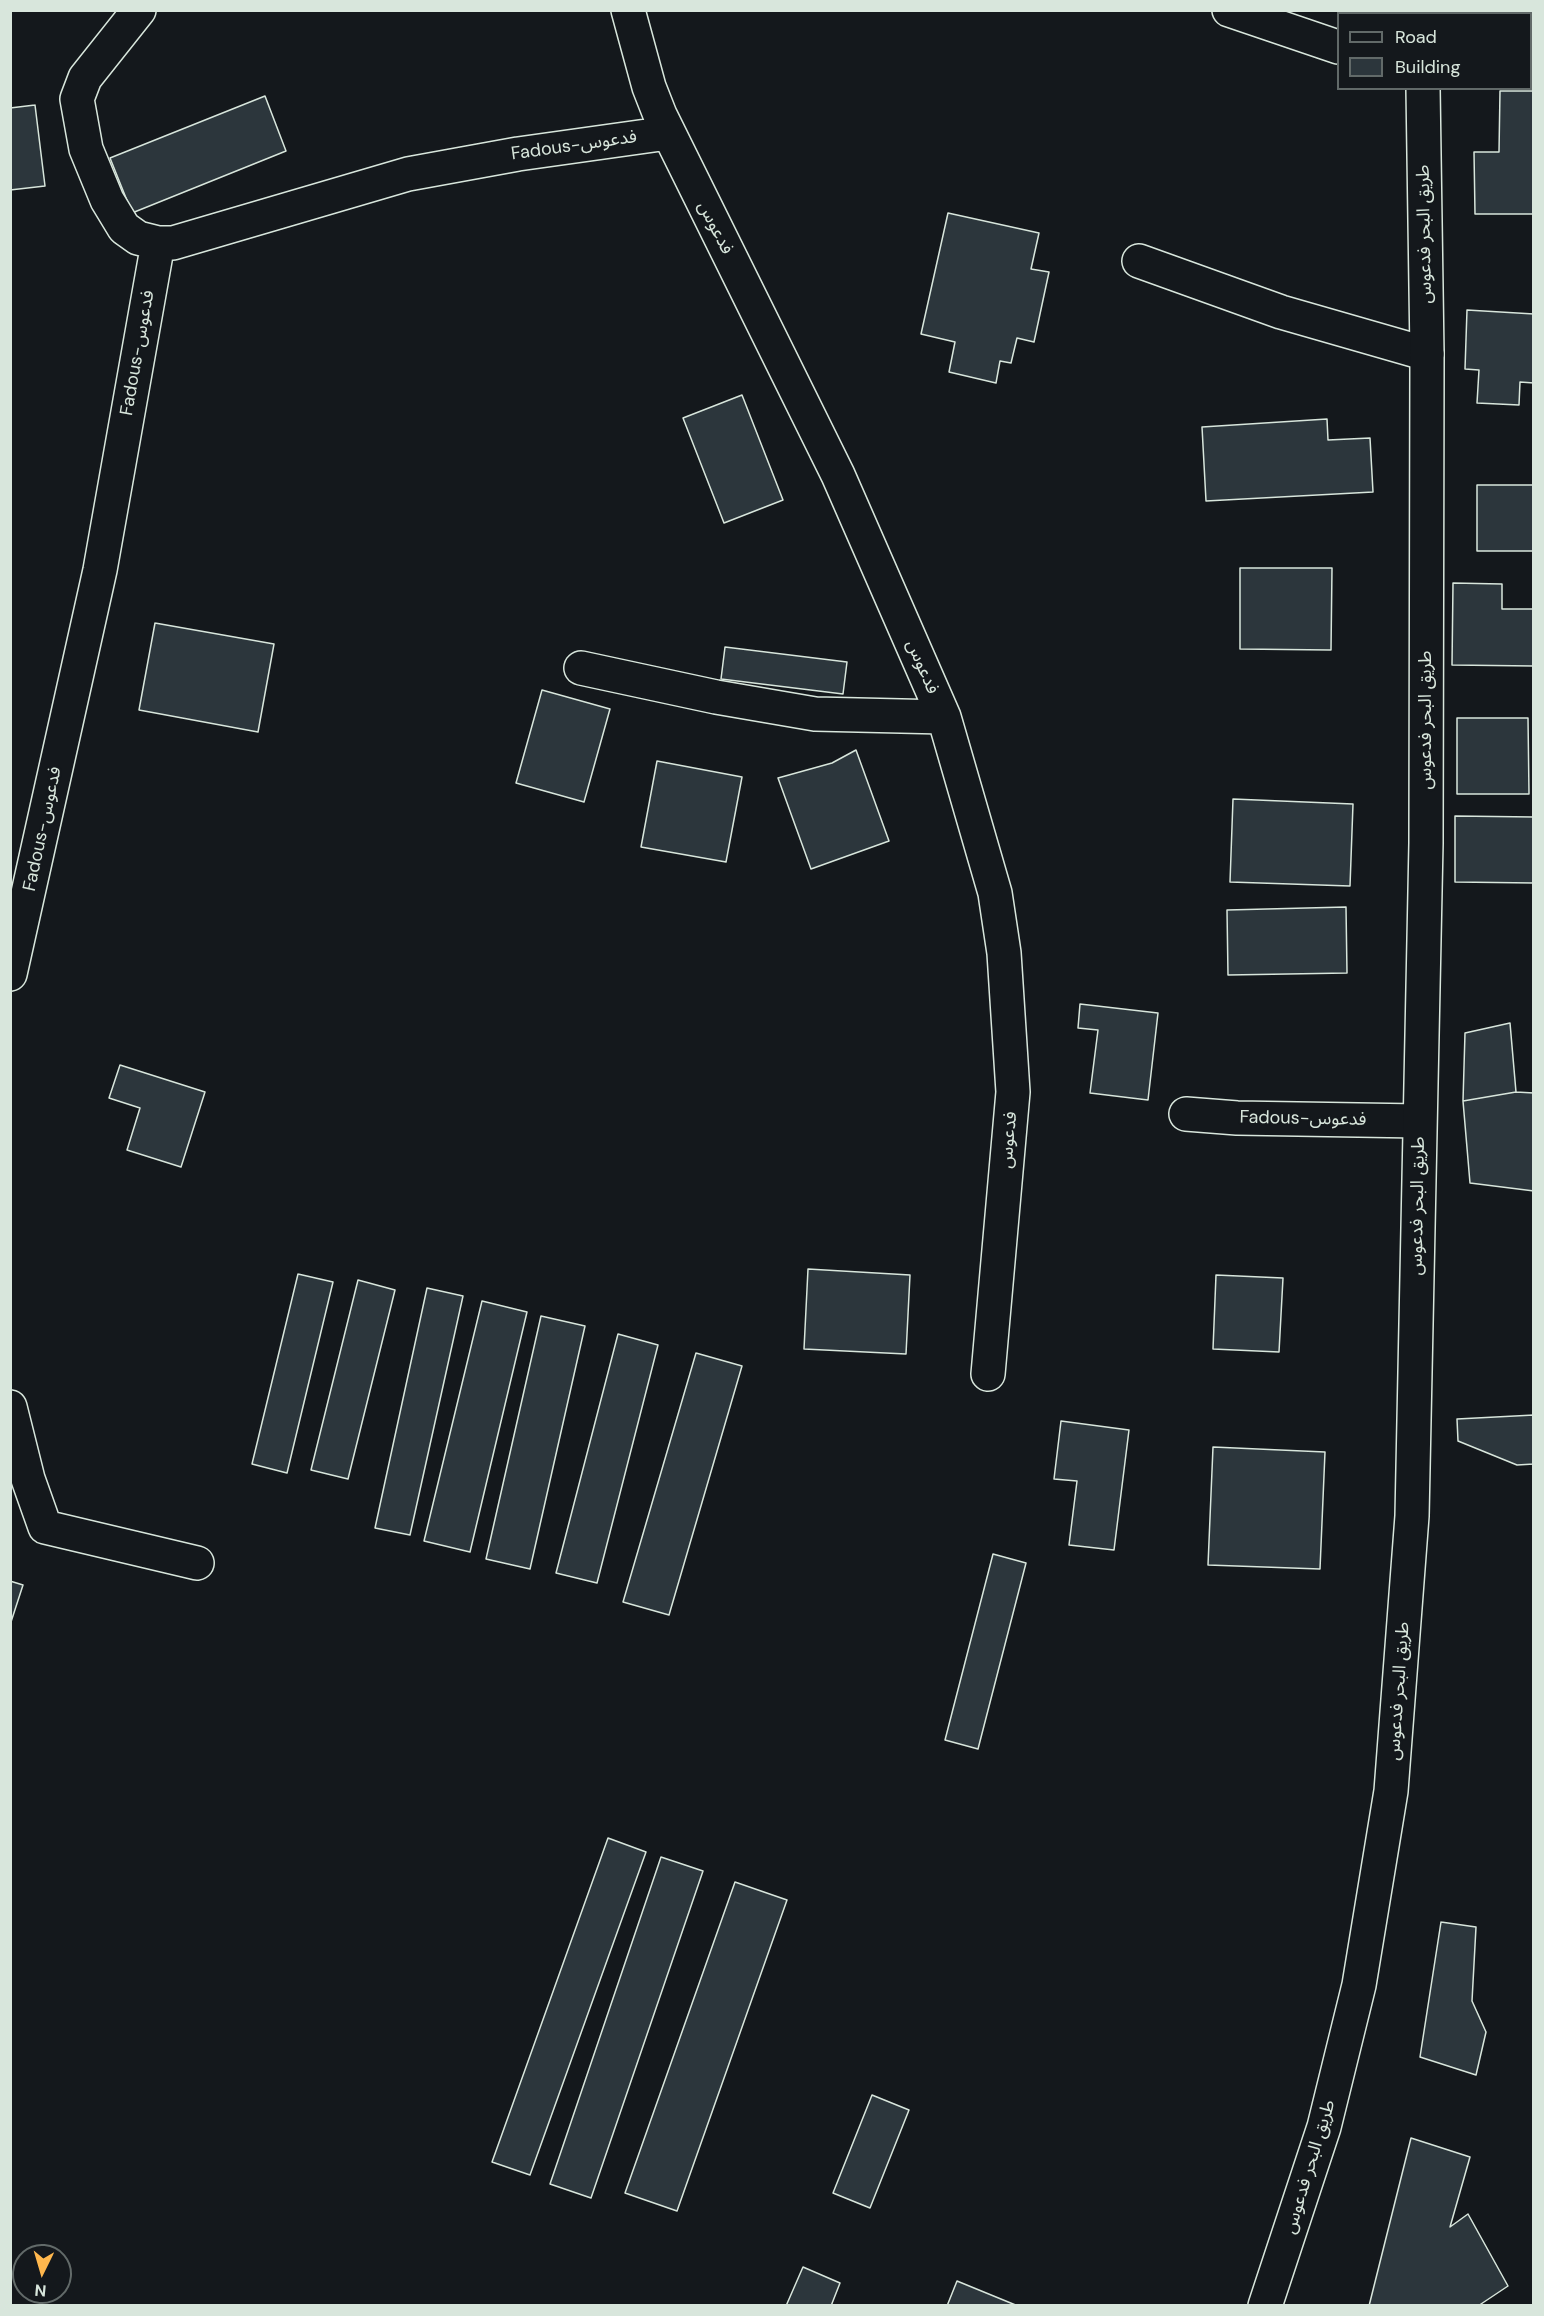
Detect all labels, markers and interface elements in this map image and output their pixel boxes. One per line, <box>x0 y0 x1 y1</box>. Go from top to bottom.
legend <box>1337 12 1532 90</box>
text: Road <box>1395 25 1437 49</box>
text: Building <box>1395 55 1460 79</box>
street label: Fadous-فدعوس <box>510 126 638 166</box>
street label: طريق البحر فدعوس <box>1413 164 1437 304</box>
street label: فدعوس <box>692 198 738 258</box>
street label: Fadous-فدعوس <box>116 289 160 417</box>
street label: فدعوس <box>901 637 943 697</box>
street label: طريق البحر فدعوس <box>1415 651 1437 789</box>
street label: Fadous-فدعوس <box>19 765 67 893</box>
street label: Fadous-فدعوس <box>1239 1107 1367 1131</box>
street label: فدعوس <box>996 1111 1022 1169</box>
street label: طريق البحر فدعوس <box>1406 1136 1430 1276</box>
street label: طريق البحر فدعوس <box>1383 1621 1415 1761</box>
street label: طريق البحر فدعوس <box>1279 2097 1341 2237</box>
north arrow <box>12 2244 72 2304</box>
text: N <box>34 2279 47 2301</box>

